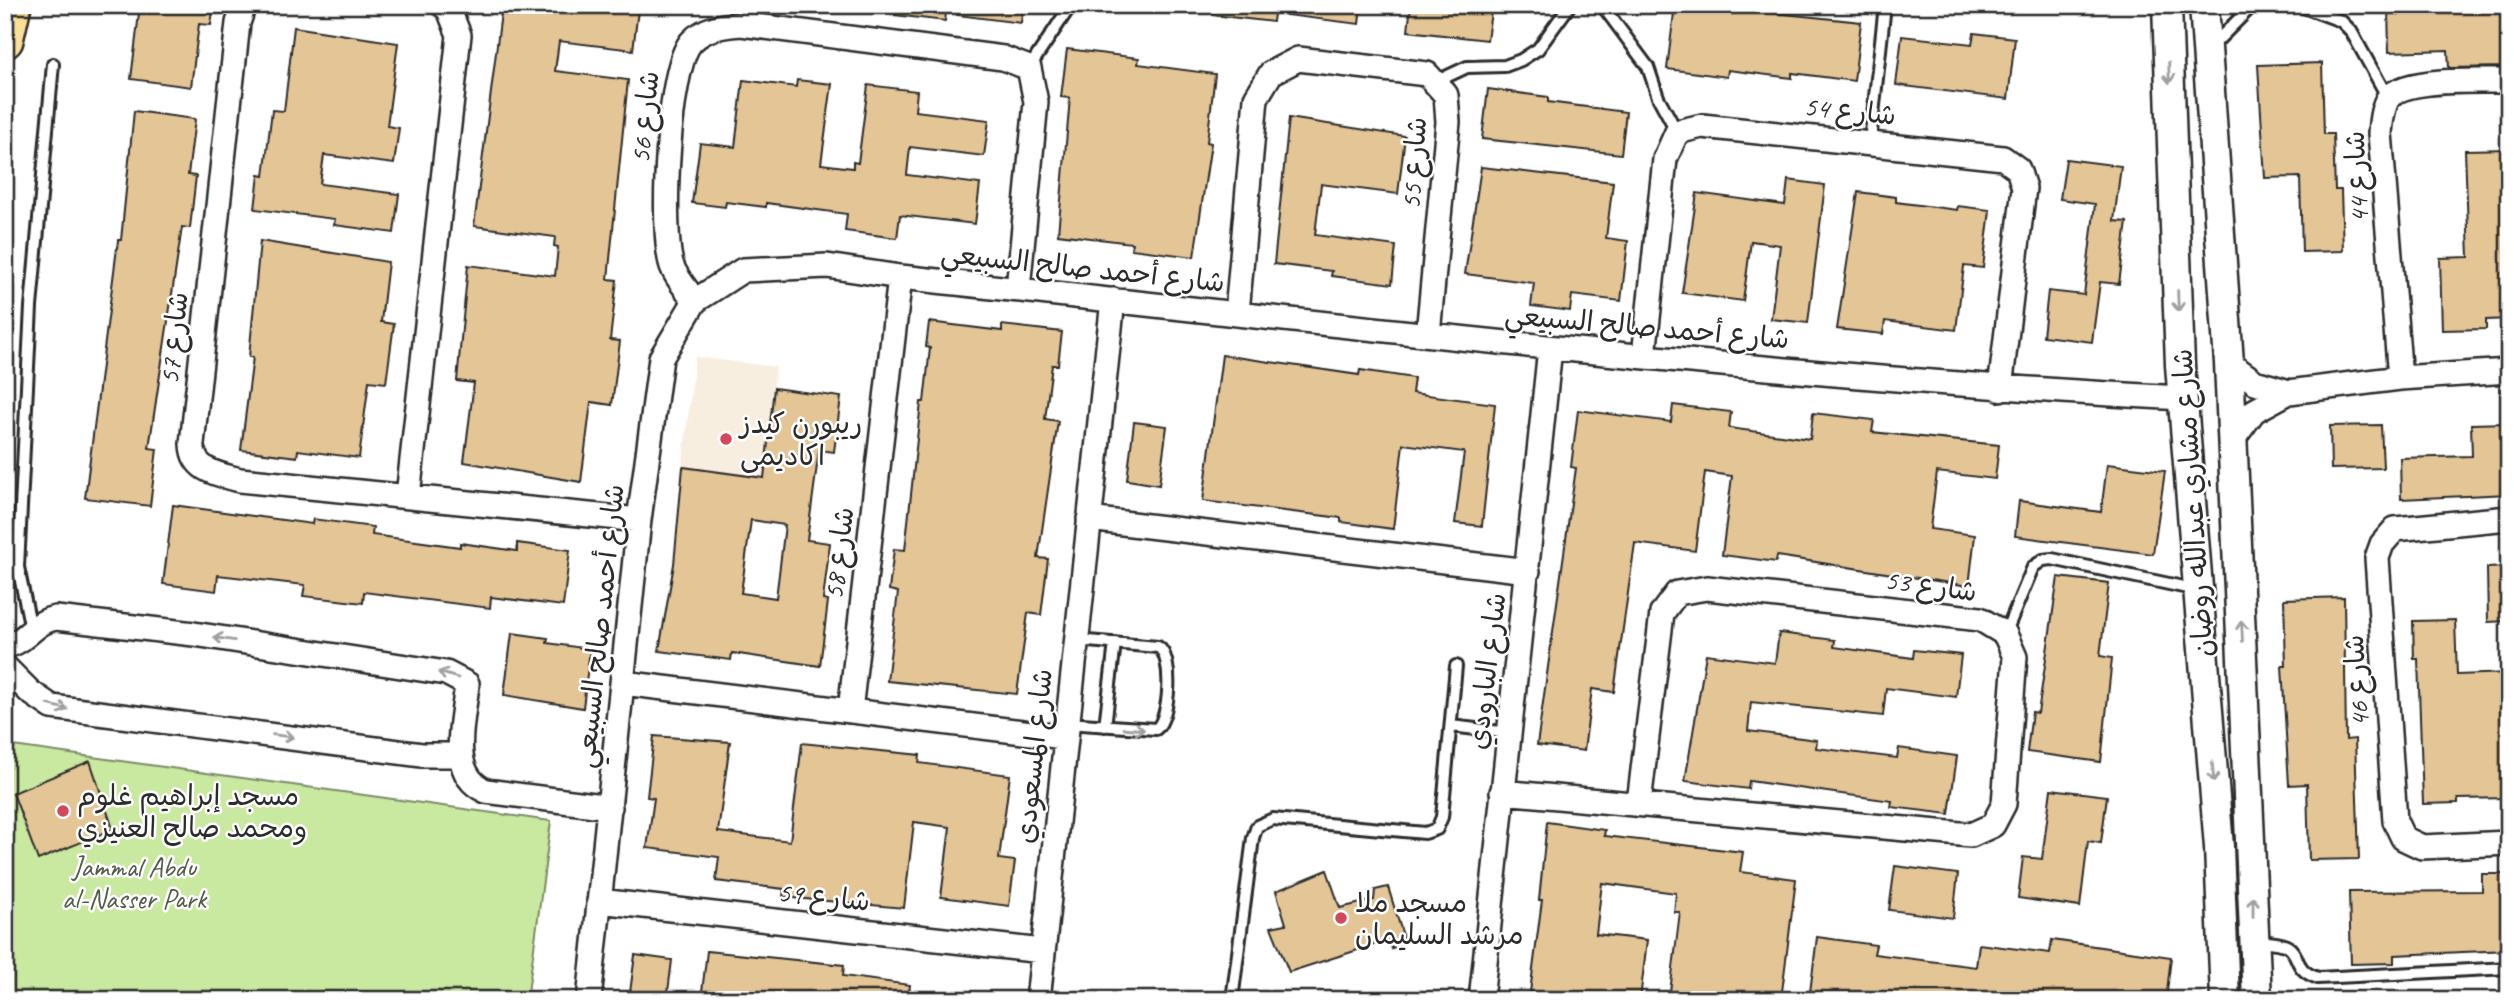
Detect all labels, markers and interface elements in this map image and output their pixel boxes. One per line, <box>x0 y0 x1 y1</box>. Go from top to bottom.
one-way arrow <box>2163 62 2176 85</box>
street label: شارع 56 <box>622 69 669 165</box>
street label: شارع 54 <box>1802 88 1898 135</box>
street label: شارع 55 <box>1393 116 1436 211</box>
street label: شارع 44 <box>2337 130 2378 224</box>
street label: شارع أحمد صالح السبيعي <box>939 235 1227 307</box>
one-way arrow <box>2171 289 2184 312</box>
street label: شارع 57 <box>151 290 198 386</box>
street label: شارع أحمد صالح السبيعي <box>1503 297 1791 363</box>
street label: شارع مشاري عبدالله روضان <box>2164 347 2224 658</box>
place label: ريبورن كيدز اكاديمى <box>738 406 862 473</box>
marker: ريبورن كيدز اكاديمى <box>718 431 734 447</box>
street label: شارع أحمد صالح السبيعي <box>567 482 639 770</box>
street label: شارع 58 <box>815 505 863 601</box>
street label: شارع 53 <box>1882 562 1979 611</box>
street label: شارع البارودي <box>1460 591 1516 752</box>
one-way arrow <box>2235 620 2248 643</box>
one-way arrow <box>213 632 236 645</box>
street label: شارع 46 <box>2336 633 2379 728</box>
one-way arrow <box>438 667 460 680</box>
street label: شارع المسعودي <box>1007 667 1063 845</box>
one-way arrow <box>46 701 69 714</box>
one-way arrow <box>1122 722 1145 735</box>
one-way arrow <box>271 730 294 743</box>
one-way arrow <box>2207 760 2220 783</box>
place label: مسجد إبراهيم غلوم ومحمد صالح العنيزي <box>77 778 307 848</box>
marker: مسجد إبراهيم غلوم ومحمد صالح العنيزي <box>55 803 71 819</box>
park label: Jammal Abdu al-Nasser Park <box>62 849 208 916</box>
street label: شارع 59 <box>776 874 872 921</box>
place label: مسجد ملا مرشد السليمان <box>1355 885 1524 952</box>
one-way arrow <box>2246 896 2260 919</box>
marker: مسجد ملا مرشد السليمان <box>1333 910 1349 926</box>

